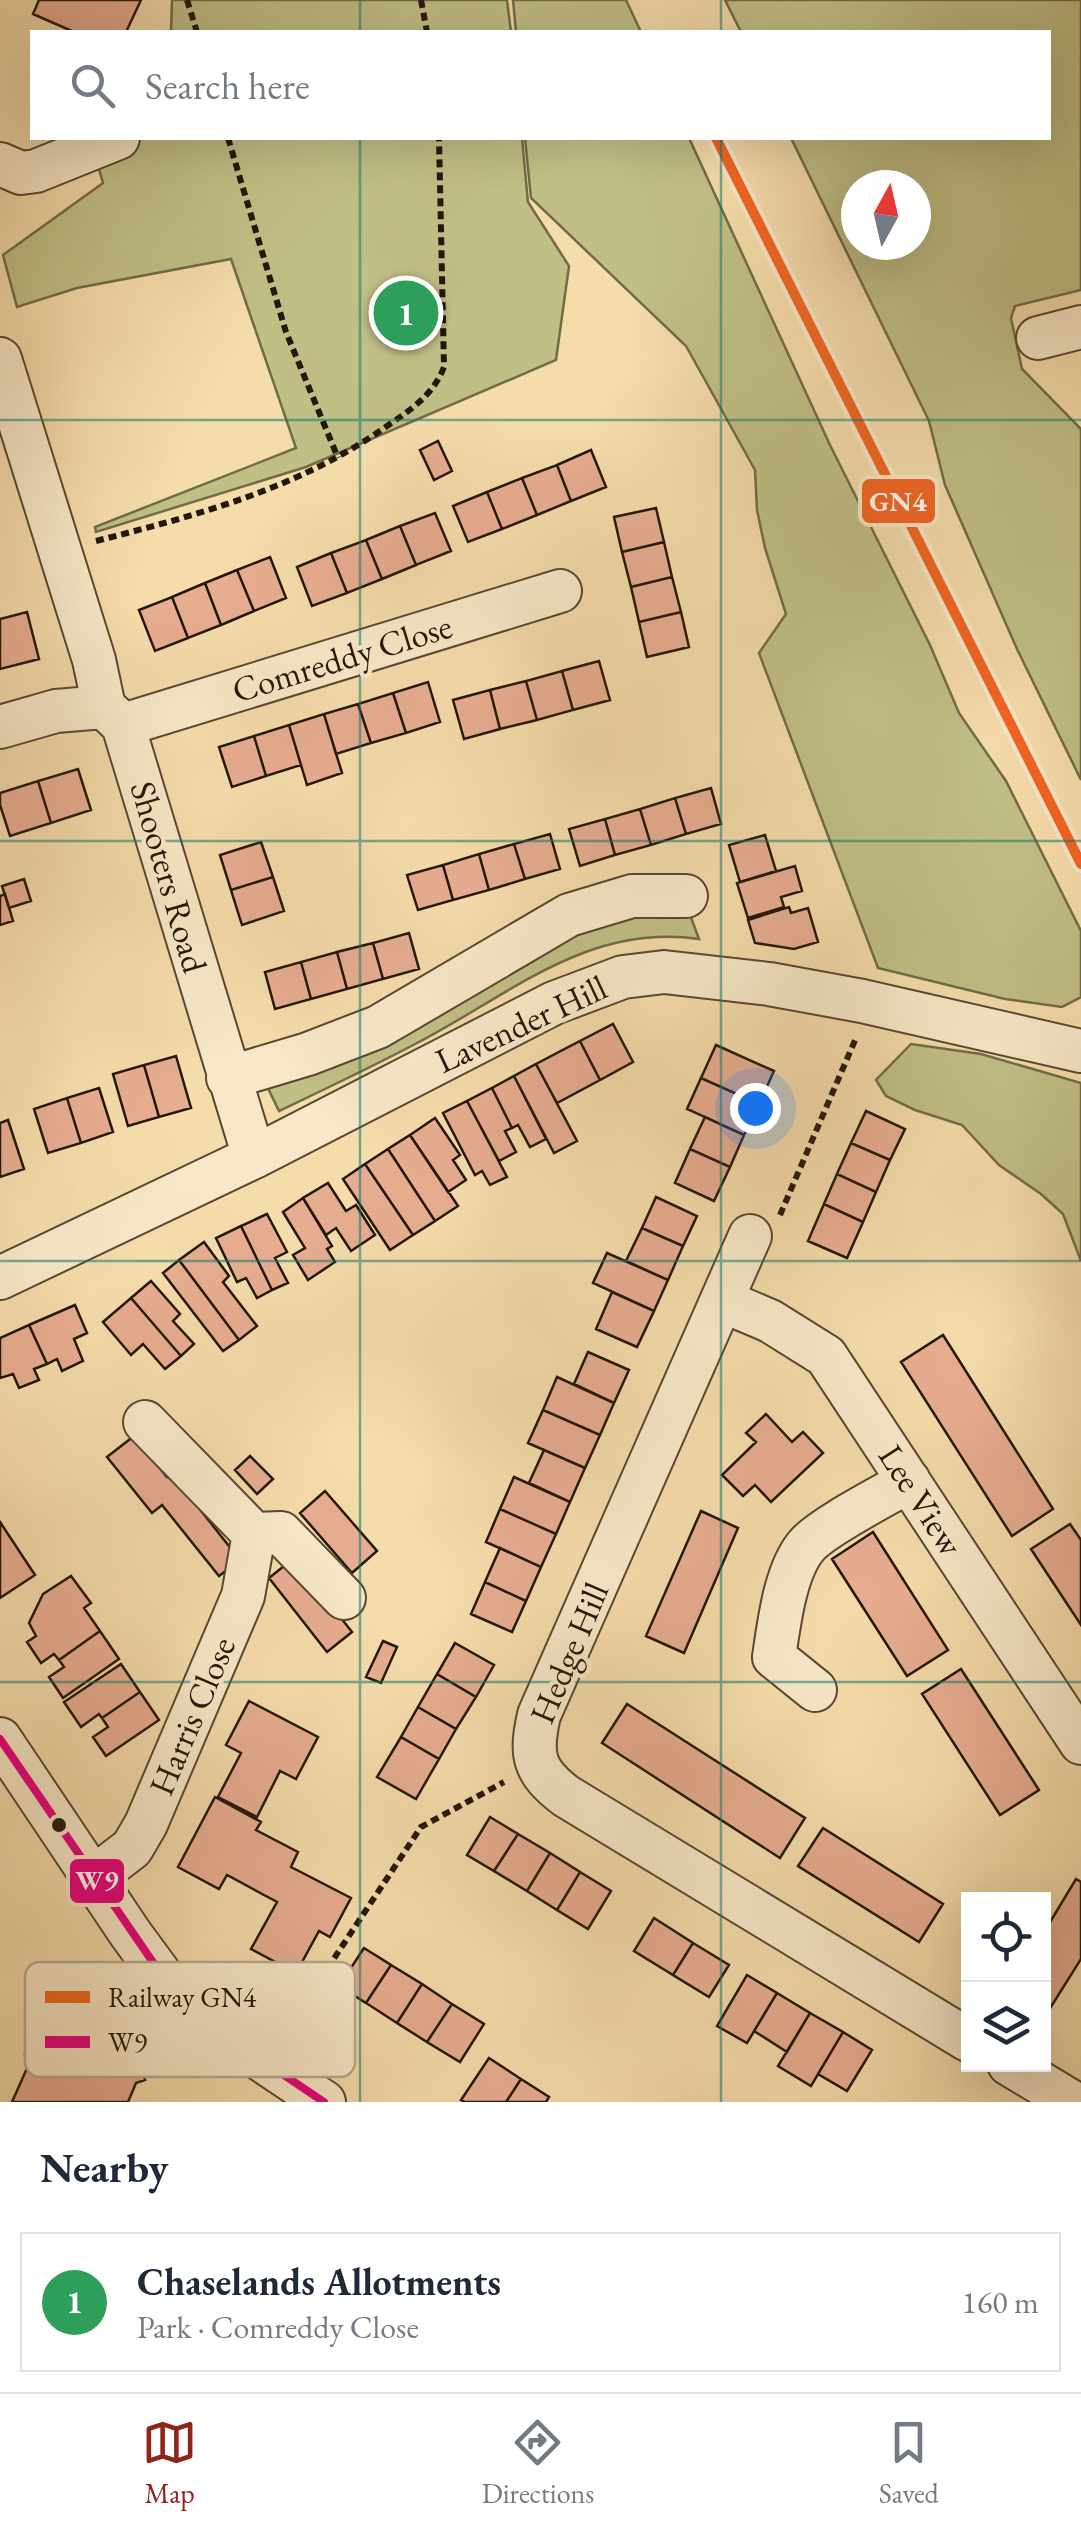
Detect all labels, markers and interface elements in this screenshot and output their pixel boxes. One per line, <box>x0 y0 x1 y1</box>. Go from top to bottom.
search box <box>30 30 1051 140</box>
icon: search <box>65 58 120 113</box>
text: Search here <box>145 61 310 110</box>
north arrow <box>841 170 931 260</box>
pin: 1 <box>374 276 438 350</box>
line badge: GN4 <box>860 477 937 525</box>
text: GN4 <box>869 483 928 519</box>
street label: Comreddy Close <box>226 603 457 712</box>
street label: Shooters Road <box>121 776 218 978</box>
street label: Lavender Hill <box>428 964 614 1083</box>
your location <box>730 1083 781 1134</box>
street label: Lee View <box>869 1436 974 1565</box>
street label: Hedge Hill <box>519 1575 618 1730</box>
street label: Harris Close <box>138 1630 245 1802</box>
unlabelled marker <box>49 1815 69 1835</box>
line badge: W9 <box>68 1857 126 1905</box>
text: W9 <box>75 1862 119 1898</box>
map controls <box>961 1892 1051 2072</box>
button: locate <box>961 1892 1051 1982</box>
legend <box>25 1962 355 2077</box>
text: Railway GN4 <box>108 1979 257 2015</box>
button: layers <box>961 1982 1051 2072</box>
text: W9 <box>108 2024 147 2060</box>
text: Nearby <box>40 2140 169 2195</box>
text: Chaselands Allotments <box>137 2257 501 2306</box>
text: 1 <box>66 2281 83 2323</box>
text: 160 m <box>962 2281 1039 2323</box>
text: Park · Comreddy Close <box>137 2306 419 2348</box>
tab: Map <box>142 2415 197 2511</box>
tab: Directions <box>482 2415 594 2511</box>
tab: Saved <box>879 2415 939 2511</box>

